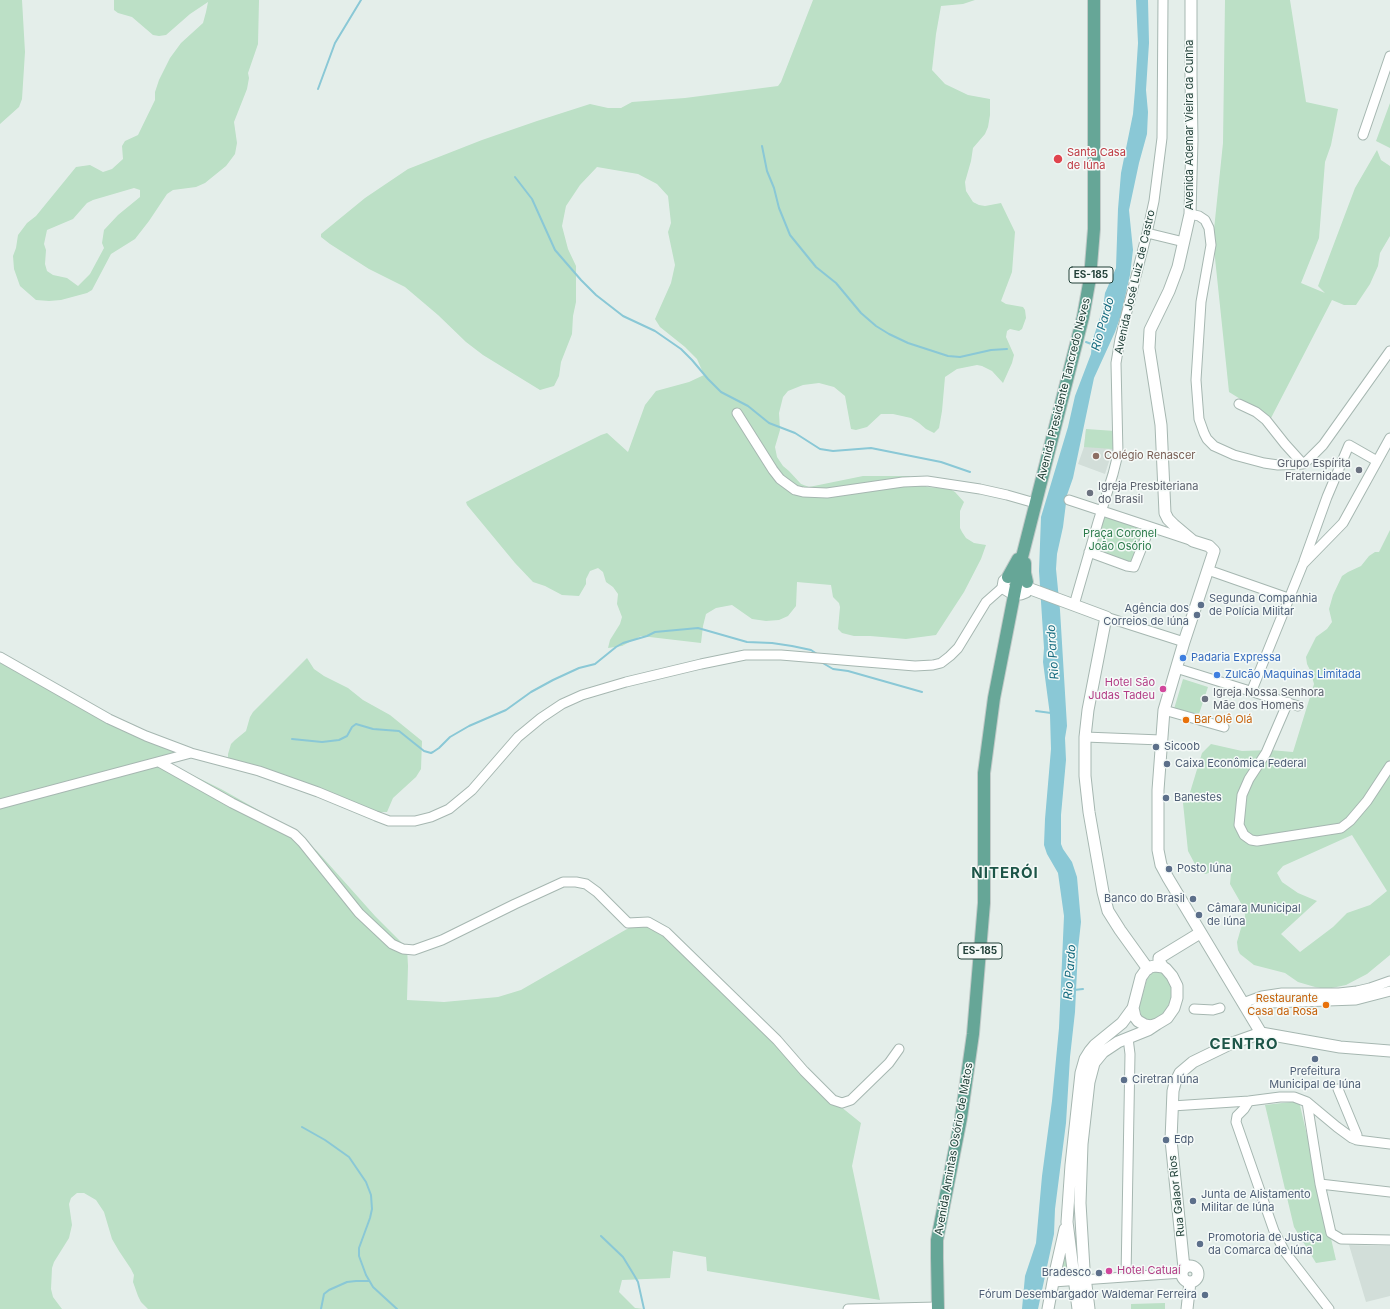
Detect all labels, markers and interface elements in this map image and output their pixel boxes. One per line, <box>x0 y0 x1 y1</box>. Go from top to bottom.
street label: Avenida Ademar Vieira da Cunha <box>1183 40 1197 210</box>
place label: Santa Casa de Iúna <box>1067 146 1126 172</box>
marker: Santa Casa de Iúna <box>1052 153 1064 165</box>
street label: Avenida José Luiz de Castro <box>1112 209 1158 355</box>
road number: ES-185 <box>1069 267 1113 283</box>
street label: Avenida Presidente Tancredo Neves <box>1035 296 1093 482</box>
water label: Rio Pardo <box>1088 296 1118 352</box>
place label: Colégio Renascer <box>1104 449 1195 463</box>
marker: Colégio Renascer <box>1091 451 1101 461</box>
place label: Grupo Espírita Fraternidade <box>1277 457 1351 483</box>
marker: Grupo Espírita Fraternidade <box>1354 465 1364 475</box>
place label: Igreja Presbiteriana do Brasil <box>1098 480 1198 506</box>
marker: Igreja Presbiteriana do Brasil <box>1085 488 1095 498</box>
park label: Praça Coronel João Osório <box>1083 527 1157 553</box>
place label: Segunda Companhia de Polícia Militar <box>1209 592 1317 618</box>
marker: Segunda Companhia de Polícia Militar <box>1196 600 1206 610</box>
place label: Agência dos Correios de Iúna <box>1103 602 1189 628</box>
marker: Agência dos Correios de Iúna <box>1192 610 1202 620</box>
water label: Rio Pardo <box>1044 624 1062 680</box>
place label: Padaria Expressa <box>1191 651 1281 665</box>
marker: Padaria Expressa <box>1178 653 1188 663</box>
place label: Zulcão Maquinas Limitada <box>1225 668 1361 682</box>
marker: Zulcão Maquinas Limitada <box>1212 670 1222 680</box>
place label: Hotel São Judas Tadeu <box>1088 676 1155 702</box>
marker: Hotel São Judas Tadeu <box>1158 684 1168 694</box>
place label: Igreja Nossa Senhora Mãe dos Homens <box>1213 686 1324 712</box>
marker: Igreja Nossa Senhora Mãe dos Homens <box>1200 694 1210 704</box>
place label: Bar Olê Olá <box>1194 713 1252 727</box>
marker: Bar Olê Olá <box>1181 715 1191 725</box>
place label: Sicoob <box>1164 740 1200 754</box>
marker: Sicoob <box>1151 742 1161 752</box>
place label: Caixa Econômica Federal <box>1175 757 1306 771</box>
marker: Caixa Econômica Federal <box>1162 759 1172 769</box>
place label: Banestes <box>1174 791 1222 805</box>
marker: Banestes <box>1161 793 1171 803</box>
place label: Posto Iúna <box>1177 862 1232 876</box>
district label: NITERÓI <box>971 864 1039 882</box>
marker: Posto Iúna <box>1164 864 1174 874</box>
place label: Banco do Brasil <box>1104 892 1185 906</box>
marker: Banco do Brasil <box>1188 894 1198 904</box>
place label: Câmara Municipal de Iúna <box>1207 902 1301 928</box>
marker: Câmara Municipal de Iúna <box>1194 910 1204 920</box>
road number: ES-185 <box>958 943 1002 959</box>
water label: Rio Pardo <box>1061 944 1079 1000</box>
place label: Restaurante Casa da Rosa <box>1247 992 1318 1018</box>
marker: Restaurante Casa da Rosa <box>1321 1000 1331 1010</box>
district label: CENTRO <box>1209 1035 1279 1053</box>
marker: Prefeitura Municipal de Iúna <box>1310 1054 1320 1064</box>
street label: Avenida Amintas Osório de Matos <box>932 1062 976 1236</box>
place label: Prefeitura Municipal de Iúna <box>1269 1065 1361 1091</box>
place label: Ciretran Iúna <box>1132 1073 1199 1087</box>
marker: Ciretran Iúna <box>1119 1075 1129 1085</box>
place label: Edp <box>1174 1133 1194 1147</box>
marker: Edp <box>1161 1135 1171 1145</box>
street label: Rua Galaor Rios <box>1166 1155 1188 1237</box>
place label: Junta de Alistamento Militar de Iúna <box>1201 1188 1311 1214</box>
marker: Junta de Alistamento Militar de Iúna <box>1188 1196 1198 1206</box>
place label: Promotoria de Justiça da Comarca de Iúna <box>1208 1231 1322 1257</box>
marker: Promotoria de Justiça da Comarca de Iúna <box>1195 1239 1205 1249</box>
place label: Hotel Catuaí <box>1117 1264 1181 1278</box>
place label: Bradesco <box>1042 1266 1091 1280</box>
marker: Hotel Catuaí <box>1104 1266 1114 1276</box>
marker: Bradesco <box>1094 1268 1104 1278</box>
place label: Fórum Desembargador Waldemar Ferreira <box>979 1288 1197 1302</box>
marker: Fórum Desembargador Waldemar Ferreira <box>1200 1290 1210 1300</box>

